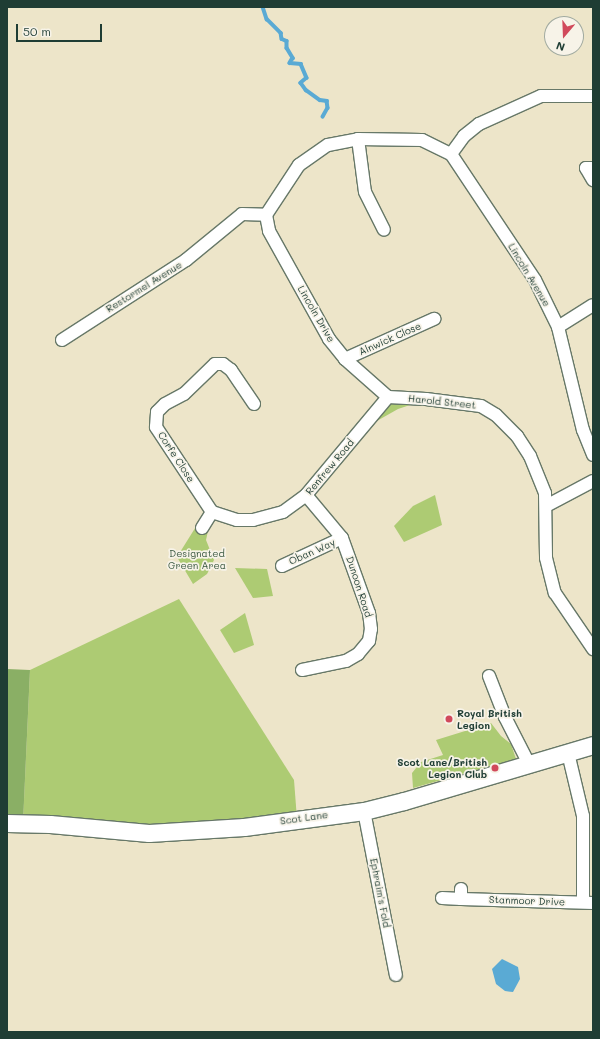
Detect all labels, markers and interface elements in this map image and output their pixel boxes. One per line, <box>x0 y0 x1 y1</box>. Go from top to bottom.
scale bar <box>18 16 104 42</box>
north arrow <box>544 16 584 56</box>
text: 50 m <box>23 23 51 39</box>
text: N <box>554 38 567 55</box>
street label: Lincoln Avenue <box>505 241 553 309</box>
street label: Restormel Avenue <box>104 259 184 315</box>
street label: Lincoln Drive <box>295 284 337 344</box>
street label: Alnwick Close <box>357 320 423 358</box>
street label: Harold Street <box>407 392 477 412</box>
street label: Corfe Close <box>155 429 197 485</box>
street label: Renfrew Road <box>303 437 357 497</box>
street label: Oban Way <box>287 536 337 568</box>
park label: Designated Green Area <box>168 547 226 570</box>
street label: Dunoon Road <box>343 555 375 619</box>
place label: Royal British Legion <box>457 707 522 730</box>
marker: Royal British Legion <box>444 714 454 724</box>
place label: Scot Lane/British Legion Club <box>397 756 487 780</box>
marker: Scot Lane/British Legion Club <box>490 763 500 773</box>
street label: Scot Lane <box>279 809 329 827</box>
street label: Ephraim's Fold <box>367 857 393 929</box>
street label: Stanmoor Drive <box>489 894 565 908</box>

